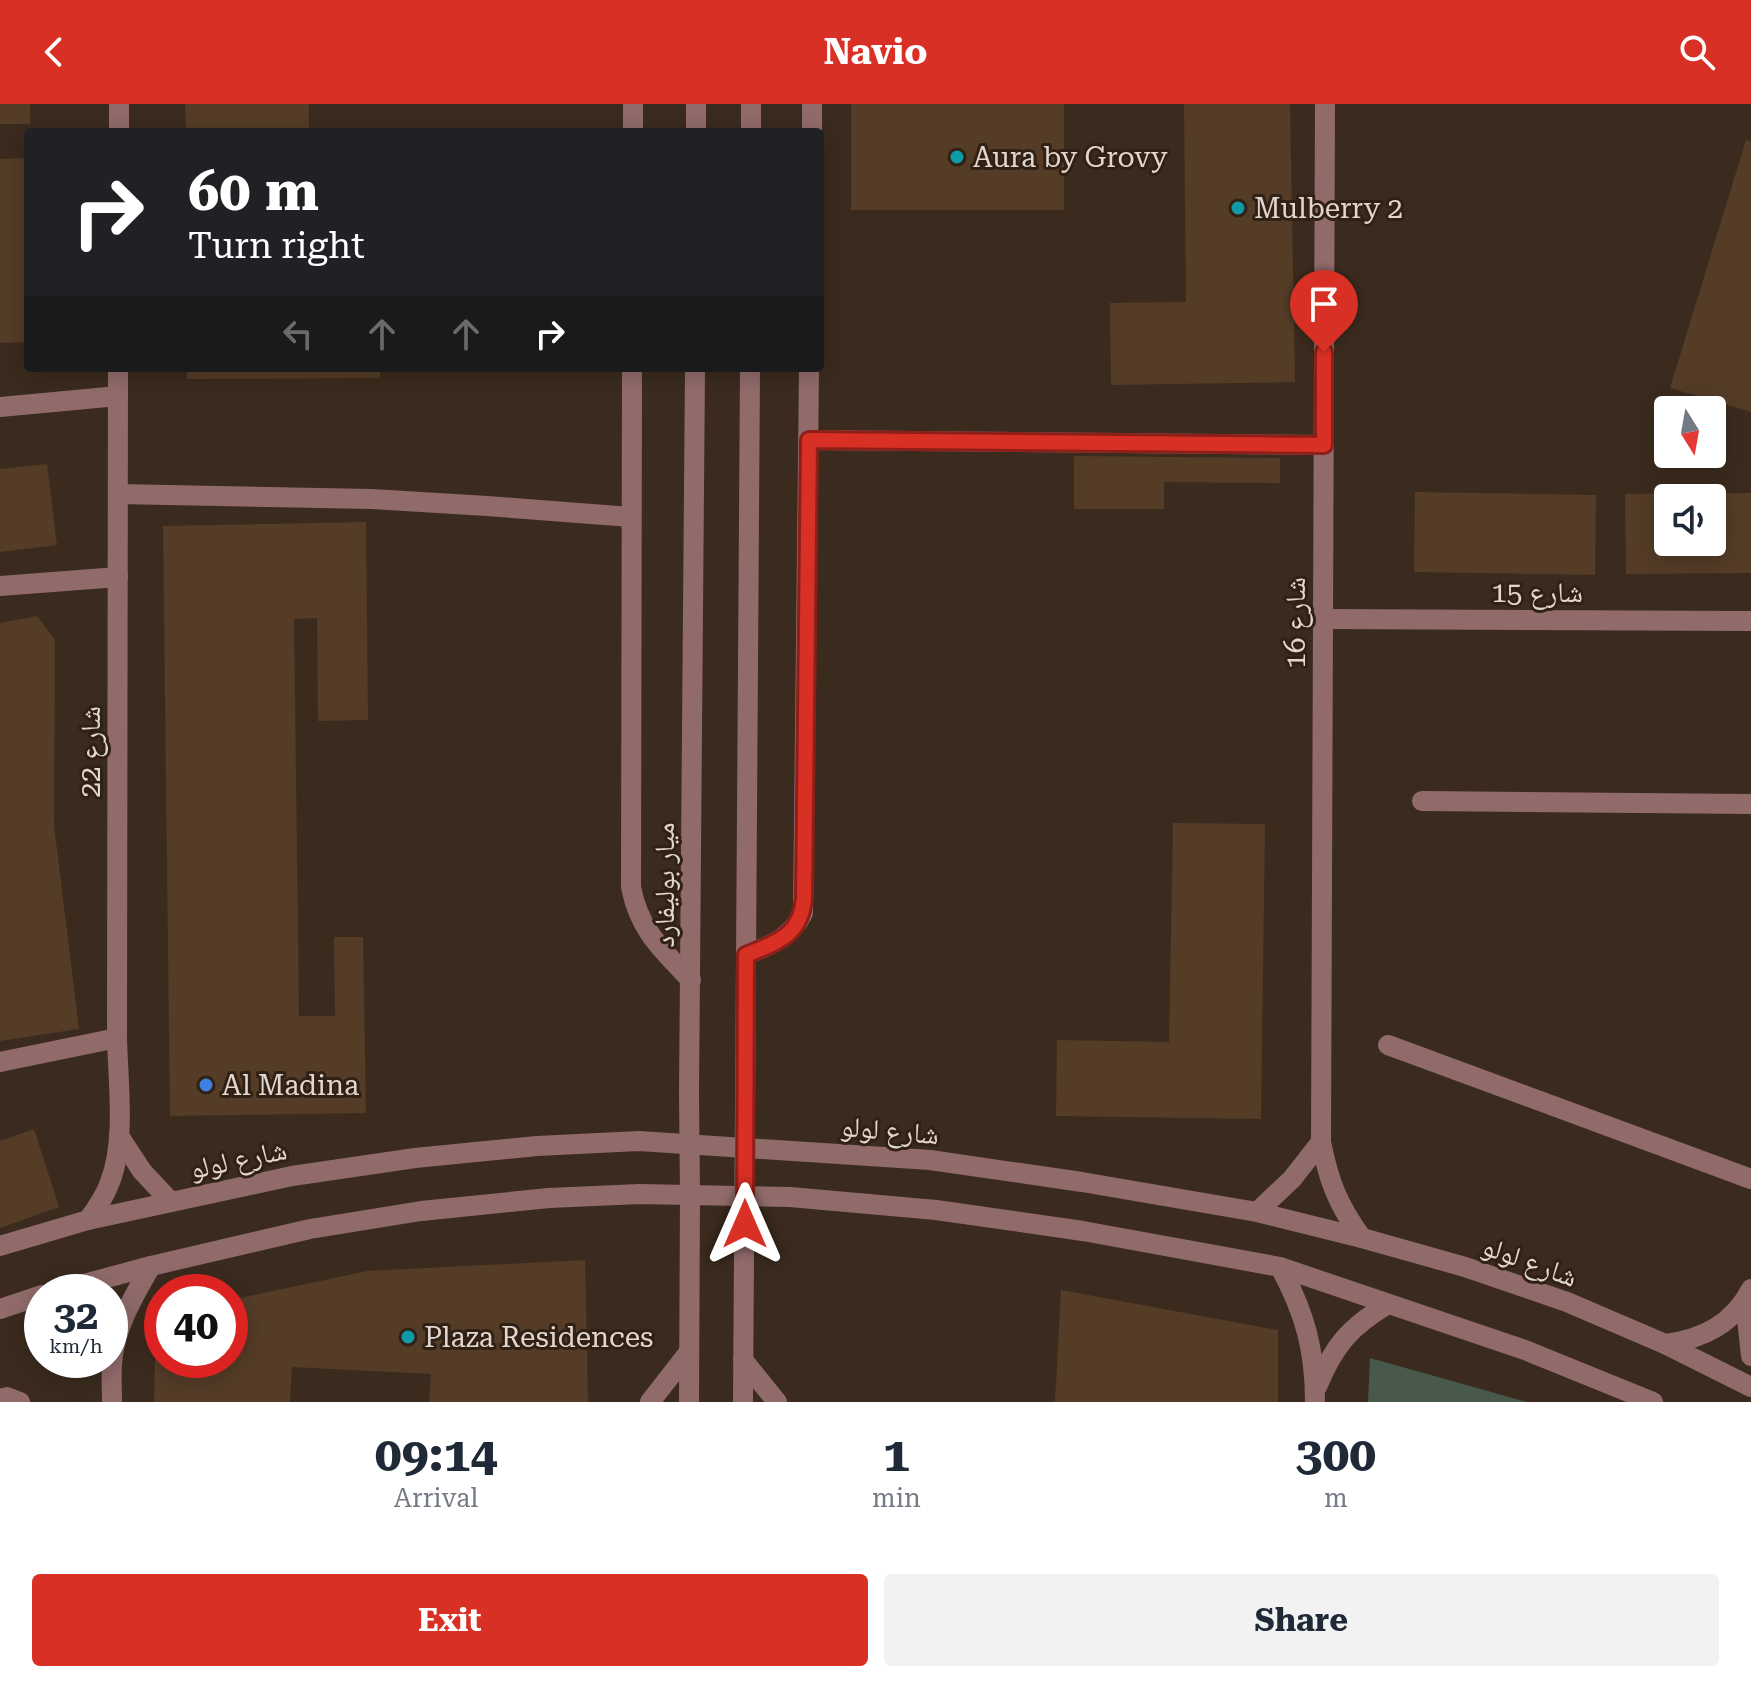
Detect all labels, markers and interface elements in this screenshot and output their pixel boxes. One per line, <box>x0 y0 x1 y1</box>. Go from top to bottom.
icon: back <box>32 30 76 74</box>
icon: search <box>1675 30 1719 74</box>
text: Navio <box>823 31 928 73</box>
place label: Aura by Grovy <box>973 141 1168 174</box>
marker: Aura by Grovy <box>948 148 966 166</box>
text: 60 m <box>188 158 319 224</box>
icon: right <box>56 160 160 264</box>
place label: Mulberry 2 <box>1254 192 1403 225</box>
marker: Mulberry 2 <box>1229 199 1247 217</box>
text: Turn right <box>188 225 365 267</box>
pin <box>1290 270 1358 352</box>
icon: arrive <box>1302 282 1346 326</box>
icon: left <box>276 312 320 356</box>
icon: ahead <box>360 312 404 356</box>
icon: ahead <box>444 312 488 356</box>
icon: right <box>528 312 572 356</box>
north arrow <box>1654 396 1726 468</box>
map controls <box>1654 396 1726 556</box>
button: sound <box>1654 484 1726 556</box>
street label: شارع 15 <box>1491 576 1583 610</box>
street label: شارع 16 <box>1279 577 1313 669</box>
street label: شارع 22 <box>74 706 108 798</box>
street label: ميار بوليفارد <box>648 823 681 947</box>
place label: Al Madina <box>222 1069 359 1102</box>
marker: Al Madina <box>197 1076 215 1094</box>
street label: شارع لولو <box>839 1110 940 1152</box>
street label: شارع لولو <box>187 1133 290 1187</box>
position arrow <box>703 1182 787 1266</box>
street label: شارع لولو <box>1478 1229 1582 1295</box>
speed limit sign: 40 <box>144 1274 248 1378</box>
text: 32 <box>54 1292 98 1339</box>
place label: Plaza Residences <box>424 1321 653 1354</box>
marker: Plaza Residences <box>399 1328 417 1346</box>
text: km/h <box>49 1334 103 1358</box>
text: 09:14 <box>375 1427 497 1483</box>
text: 1 <box>883 1427 910 1483</box>
text: 300 <box>1296 1427 1376 1483</box>
text: Arrival <box>394 1483 478 1513</box>
text: min <box>872 1483 921 1513</box>
text: m <box>1324 1483 1348 1513</box>
button: Exit <box>32 1574 868 1666</box>
button: Share <box>884 1574 1719 1666</box>

